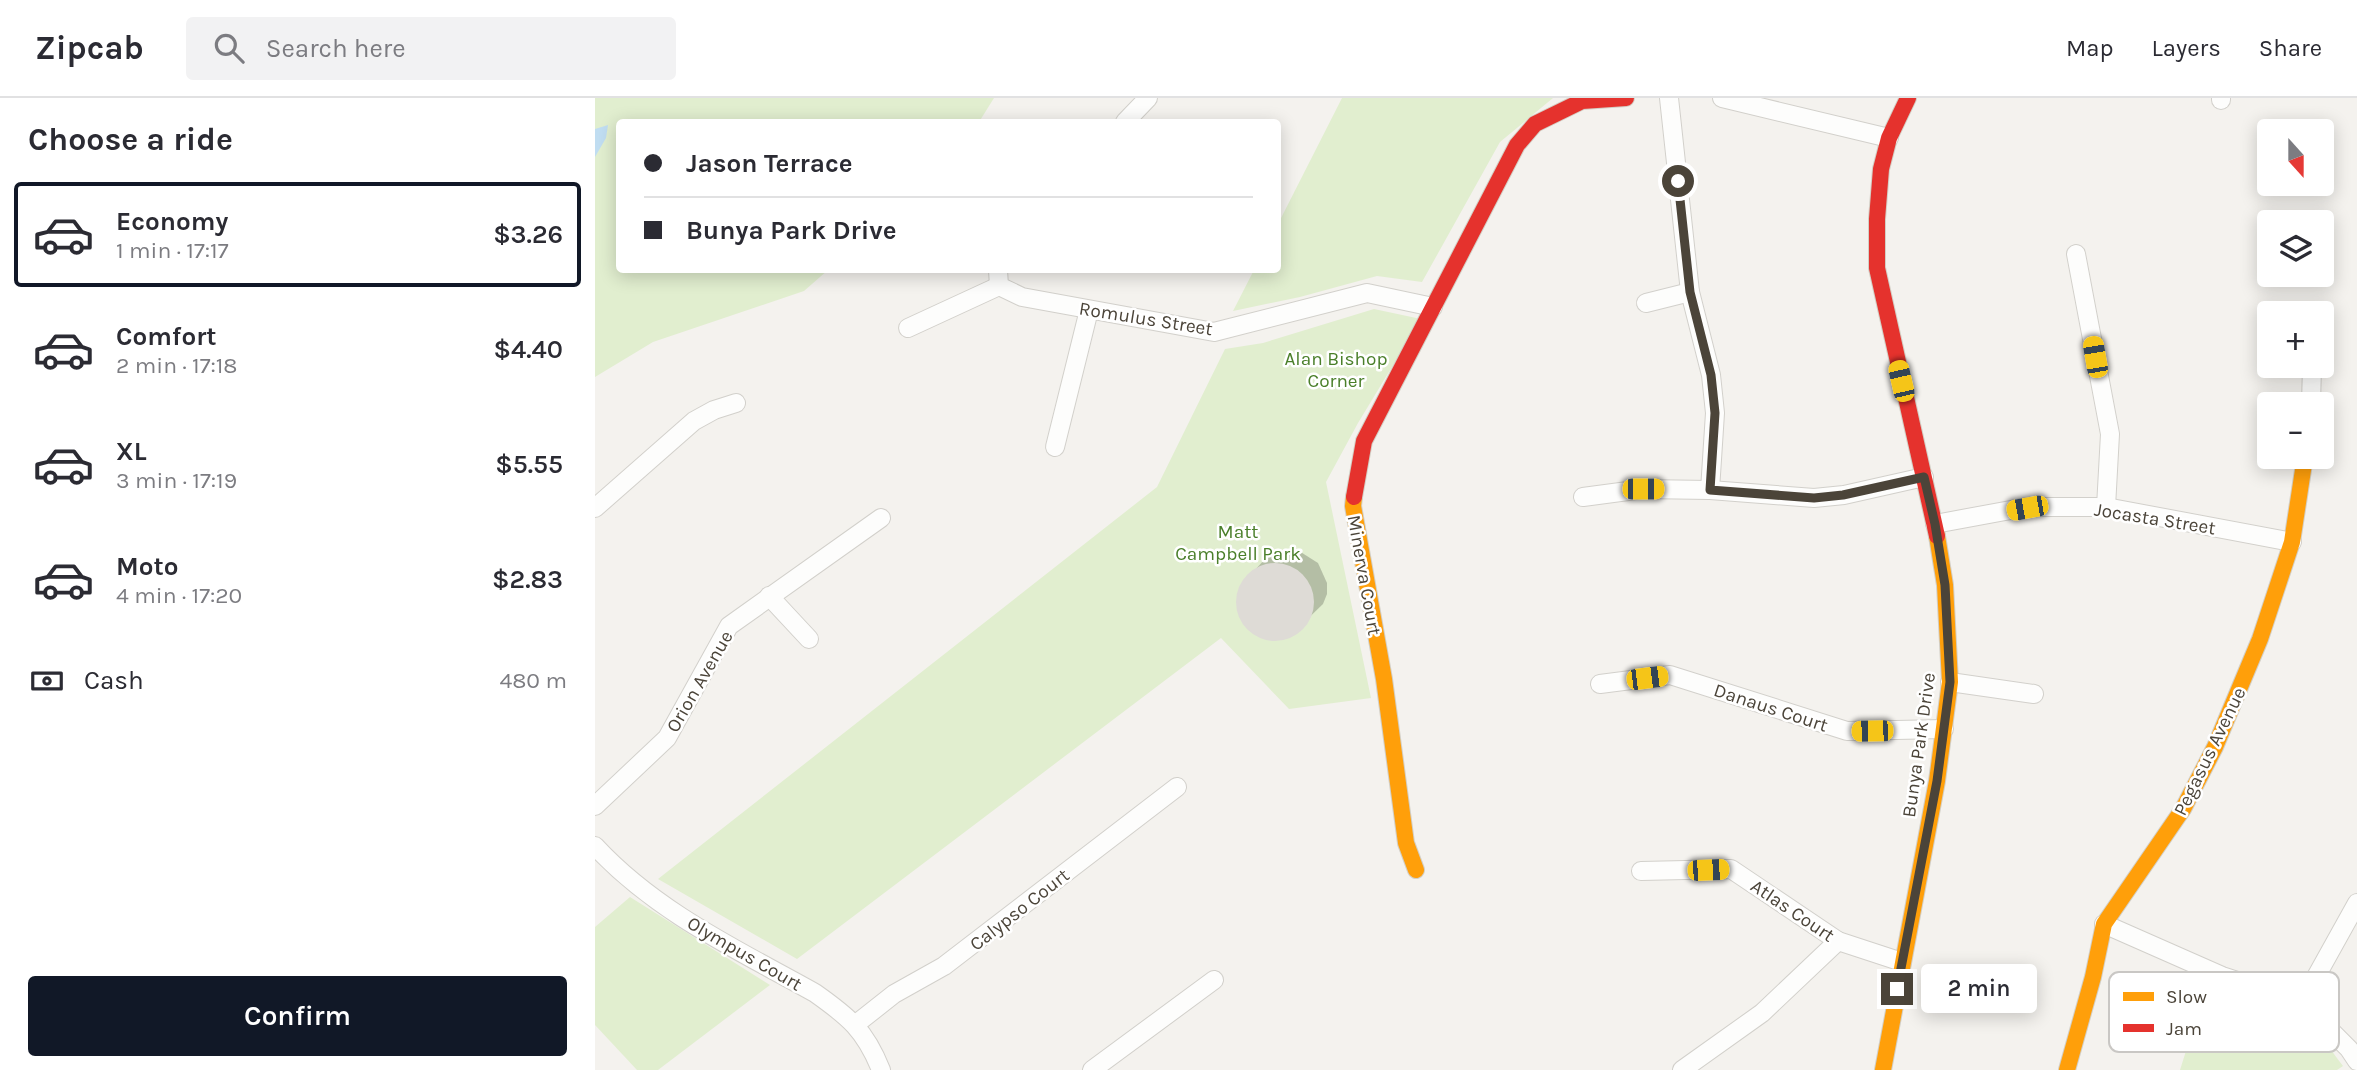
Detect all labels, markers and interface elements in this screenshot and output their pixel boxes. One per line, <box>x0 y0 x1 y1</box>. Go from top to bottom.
search box <box>186 17 676 80</box>
text: Zipcab <box>35 29 144 67</box>
icon: search <box>210 29 248 67</box>
text: Search here <box>266 33 406 64</box>
text: Map <box>2066 34 2114 62</box>
text: Layers <box>2152 34 2221 62</box>
text: Share <box>2259 34 2322 62</box>
north arrow <box>2257 119 2335 196</box>
map controls <box>2257 119 2334 469</box>
text: Choose a ride <box>28 121 233 158</box>
text: Jason Terrace <box>686 148 853 179</box>
route start <box>1662 165 1694 197</box>
icon: car <box>32 203 95 266</box>
text: Economy <box>116 206 228 237</box>
button: layers <box>2257 210 2334 287</box>
text: Bunya Park Drive <box>686 215 897 246</box>
text: $3.26 <box>493 219 563 250</box>
text: 1 min · 17:17 <box>116 237 228 264</box>
street label: Romulus Street <box>1078 298 1214 340</box>
button: + <box>2257 301 2334 378</box>
icon: car <box>32 318 95 381</box>
text: Comfort <box>116 321 217 352</box>
text: $4.40 <box>494 334 563 365</box>
car <box>2082 334 2109 380</box>
park label: Alan Bishop Corner <box>1284 348 1388 392</box>
text: 2 min · 17:18 <box>116 352 238 379</box>
car <box>1887 358 1916 404</box>
button: − <box>2257 392 2334 469</box>
icon: car <box>32 433 95 496</box>
text: XL <box>116 436 147 467</box>
text: $5.55 <box>495 449 563 480</box>
text: 3 min · 17:19 <box>116 467 237 494</box>
car <box>1623 479 1665 500</box>
car <box>2005 494 2050 522</box>
street label: Jocasta Street <box>2093 499 2217 539</box>
street label: Minerva Court <box>1343 513 1385 637</box>
park label: Matt Campbell Park <box>1175 521 1301 565</box>
icon: car <box>32 548 95 611</box>
text: Moto <box>116 551 178 582</box>
text: $2.83 <box>492 564 563 595</box>
text: 4 min · 17:20 <box>116 582 242 609</box>
street label: Orion Avenue <box>662 627 738 736</box>
icon: cash <box>28 662 66 700</box>
text: Cash <box>84 665 144 696</box>
car <box>1625 665 1670 691</box>
text: 480 m <box>499 667 567 694</box>
street label: Bunya Park Drive <box>1898 671 1940 819</box>
street label: Danaus Court <box>1711 679 1830 737</box>
street label: Pegasus Avenue <box>2169 684 2250 819</box>
car <box>1851 720 1894 742</box>
car <box>1687 859 1730 881</box>
street label: Calypso Court <box>966 864 1074 955</box>
street label: Atlas Court <box>1747 875 1838 947</box>
street label: Olympus Court <box>683 912 806 996</box>
callout: 2 min <box>1921 964 2037 1014</box>
legend <box>2109 972 2339 1052</box>
route end <box>1881 973 1913 1005</box>
text: 2 min <box>1948 975 2010 1002</box>
button: Confirm <box>28 976 567 1056</box>
text: Slow <box>2166 986 2207 1008</box>
text: Jam <box>2166 1018 2202 1040</box>

